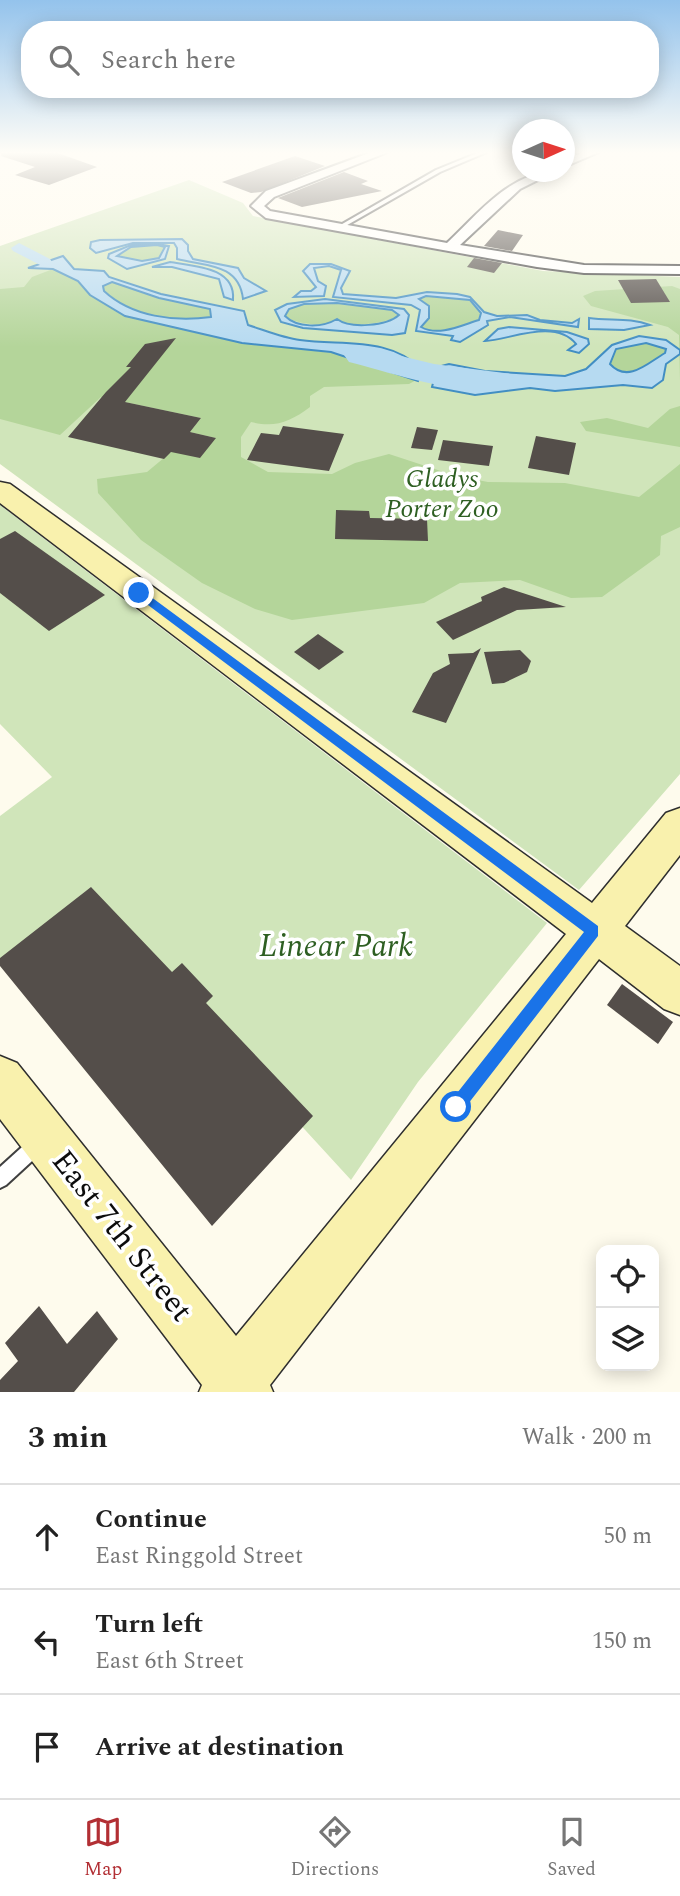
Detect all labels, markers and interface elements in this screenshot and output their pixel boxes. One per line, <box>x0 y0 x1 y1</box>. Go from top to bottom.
search box <box>21 21 659 98</box>
text: Search here <box>101 40 236 80</box>
icon: search <box>45 41 83 79</box>
north arrow <box>512 119 575 182</box>
park label: Gladys Porter Zoo <box>385 459 499 529</box>
route end <box>123 577 154 608</box>
park label: Linear Park <box>259 922 413 971</box>
route start <box>440 1091 471 1122</box>
street label: East 7th Street <box>39 1139 205 1333</box>
map controls <box>596 1245 659 1371</box>
button: locate <box>596 1245 659 1308</box>
button: layers <box>596 1308 659 1371</box>
text: 3 min <box>28 1415 108 1461</box>
text: Walk · 200 m <box>522 1420 652 1455</box>
text: Continue <box>95 1499 207 1539</box>
icon: ahead <box>28 1518 66 1556</box>
text: 50 m <box>603 1519 652 1554</box>
text: East Ringgold Street <box>95 1539 303 1574</box>
text: Turn left <box>95 1604 203 1644</box>
icon: left <box>28 1623 66 1661</box>
text: 150 m <box>592 1624 652 1659</box>
text: East 6th Street <box>95 1644 244 1679</box>
text: Arrive at destination <box>95 1727 344 1767</box>
icon: arrive <box>28 1728 66 1766</box>
tab: Map <box>84 1813 122 1884</box>
tab: Directions <box>290 1813 379 1884</box>
tab: Saved <box>547 1813 596 1884</box>

